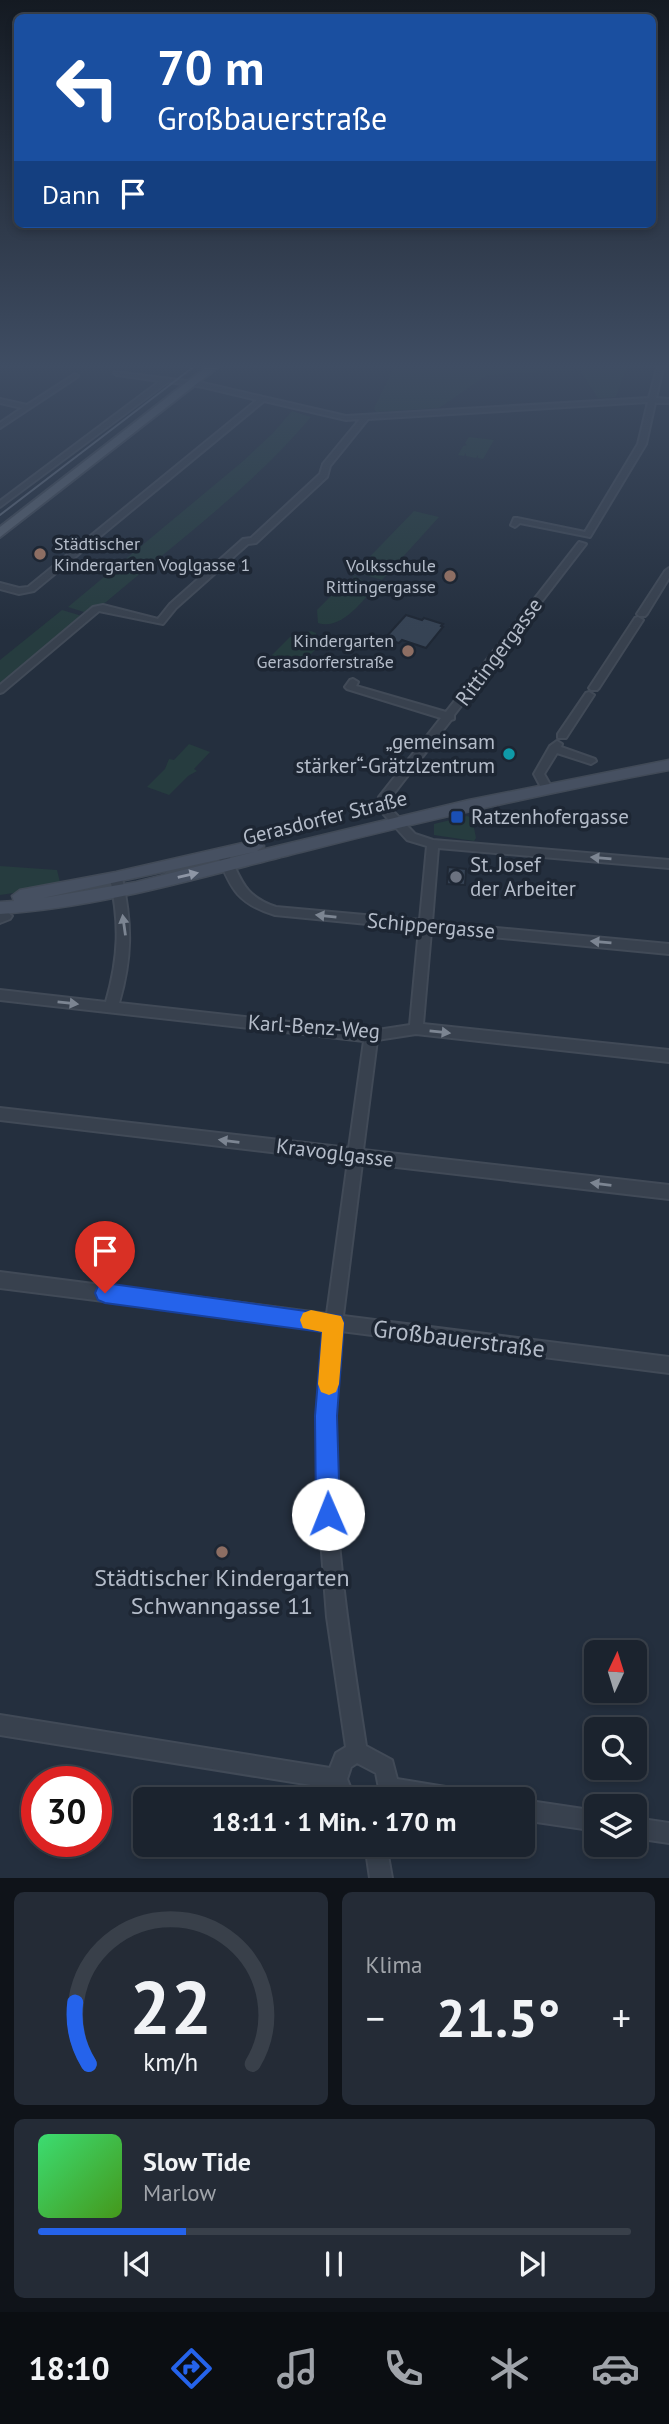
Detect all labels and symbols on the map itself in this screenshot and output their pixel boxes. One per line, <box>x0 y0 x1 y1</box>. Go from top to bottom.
place label: Städtischer Kindergarten Voglgasse 1 <box>54 532 250 576</box>
marker: Städtischer Kindergarten Voglgasse 1 <box>32 546 48 562</box>
place label: Volksschule Rittingergasse <box>326 554 436 598</box>
marker: Volksschule Rittingergasse <box>442 568 458 584</box>
street label: Rittingergasse <box>449 592 548 711</box>
place label: Kindergarten Gerasdorferstraße <box>256 629 394 673</box>
marker: Kindergarten Gerasdorferstraße <box>400 643 416 659</box>
place label: „gemeinsam stärker“-Grätzlzentrum <box>295 728 495 779</box>
marker: „gemeinsam stärker“-Grätzlzentrum <box>501 746 517 762</box>
street label: Gerasdorfer Straße <box>240 784 410 851</box>
place label: Ratzenhofergasse <box>471 803 629 830</box>
marker: Ratzenhofergasse <box>449 809 465 825</box>
place label: St. Josef der Arbeiter <box>470 851 576 902</box>
one-way arrow <box>590 852 612 863</box>
marker: St. Josef der Arbeiter <box>448 869 464 885</box>
one-way arrow <box>177 870 199 881</box>
street label: Schippergasse <box>366 906 496 945</box>
one-way arrow <box>315 910 337 921</box>
one-way arrow <box>118 914 129 936</box>
one-way arrow <box>590 937 612 948</box>
one-way arrow <box>57 997 79 1008</box>
street label: Karl-Benz-Weg <box>247 1008 381 1045</box>
one-way arrow <box>429 1026 451 1037</box>
street label: Kravoglgasse <box>275 1132 395 1173</box>
one-way arrow <box>218 1135 240 1146</box>
one-way arrow <box>590 1179 612 1190</box>
pin <box>75 1221 135 1293</box>
street label: Großbauerstraße <box>371 1313 547 1364</box>
position arrow <box>291 1477 365 1551</box>
marker: Städtischer Kindergarten Schwanngasse 11 <box>214 1544 230 1560</box>
place label: Städtischer Kindergarten Schwanngasse 11 <box>94 1562 350 1621</box>
north arrow <box>584 1640 648 1703</box>
speed limit sign: 30 <box>21 1766 112 1857</box>

